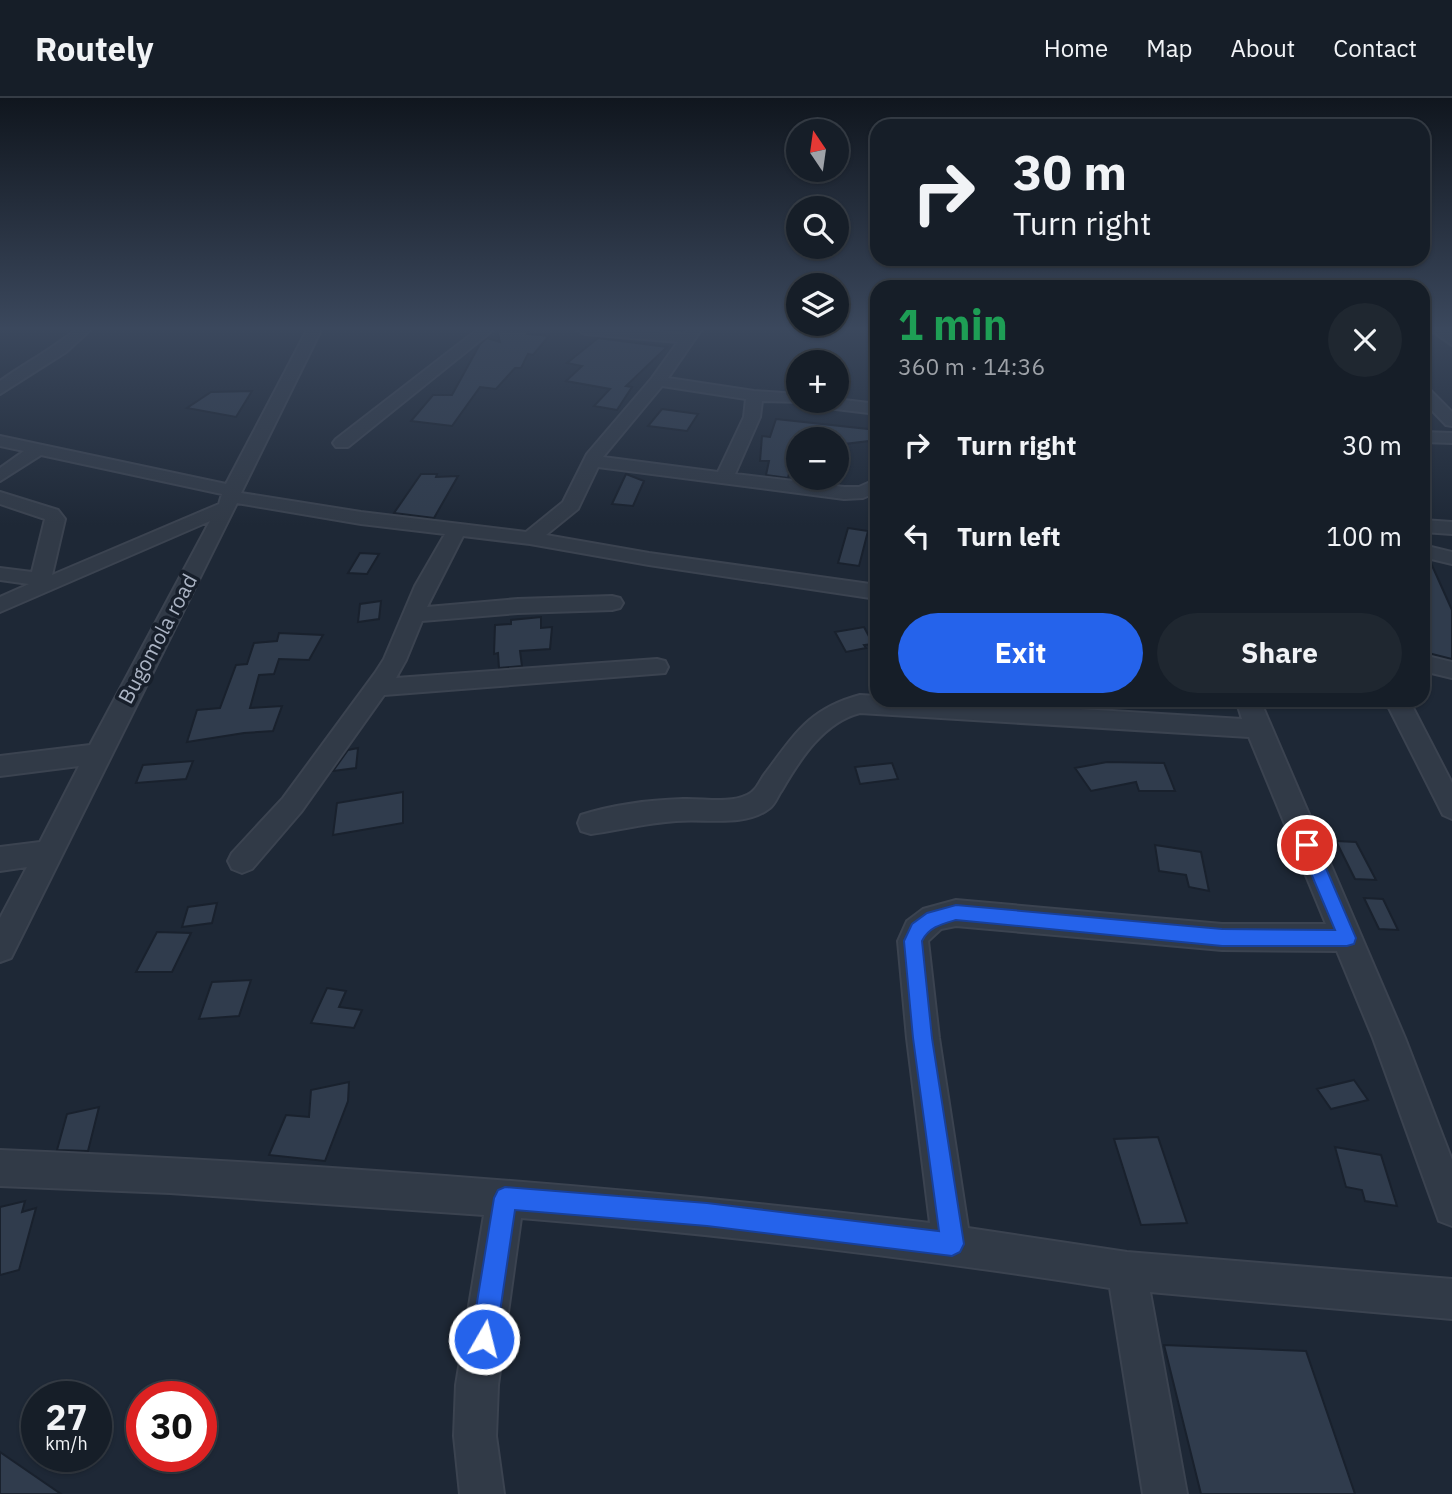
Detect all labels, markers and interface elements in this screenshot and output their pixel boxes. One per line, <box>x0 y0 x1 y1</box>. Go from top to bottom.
text: Routely <box>35 27 154 70</box>
text: Home <box>1044 32 1108 64</box>
text: Map <box>1146 32 1192 64</box>
text: About <box>1230 32 1295 64</box>
text: Contact <box>1333 32 1417 64</box>
north arrow <box>786 119 849 182</box>
map controls <box>786 119 849 490</box>
text: 30 m <box>1013 140 1127 203</box>
icon: right <box>898 147 989 238</box>
button: search <box>786 196 849 259</box>
text: Turn right <box>1013 202 1151 244</box>
button: layers <box>786 273 849 336</box>
text: 1 min <box>898 297 1008 352</box>
button: close <box>1328 303 1402 377</box>
button: + <box>786 350 849 413</box>
text: 360 m · 14:36 <box>898 351 1045 381</box>
icon: right <box>898 426 936 464</box>
button: − <box>786 427 849 490</box>
text: Turn right <box>957 428 1076 462</box>
text: 30 m <box>1342 428 1402 462</box>
icon: left <box>898 517 936 555</box>
text: Turn left <box>957 519 1060 553</box>
text: 100 m <box>1326 519 1402 553</box>
street label: Bugomola road <box>111 569 203 708</box>
button: Exit <box>898 613 1143 693</box>
button: Share <box>1157 613 1402 693</box>
pin <box>1277 815 1337 875</box>
icon: arrive <box>1288 826 1326 864</box>
position arrow <box>447 1302 521 1376</box>
speed limit sign: 30 <box>126 1381 217 1472</box>
text: 27 <box>45 1394 88 1440</box>
text: km/h <box>45 1432 88 1455</box>

